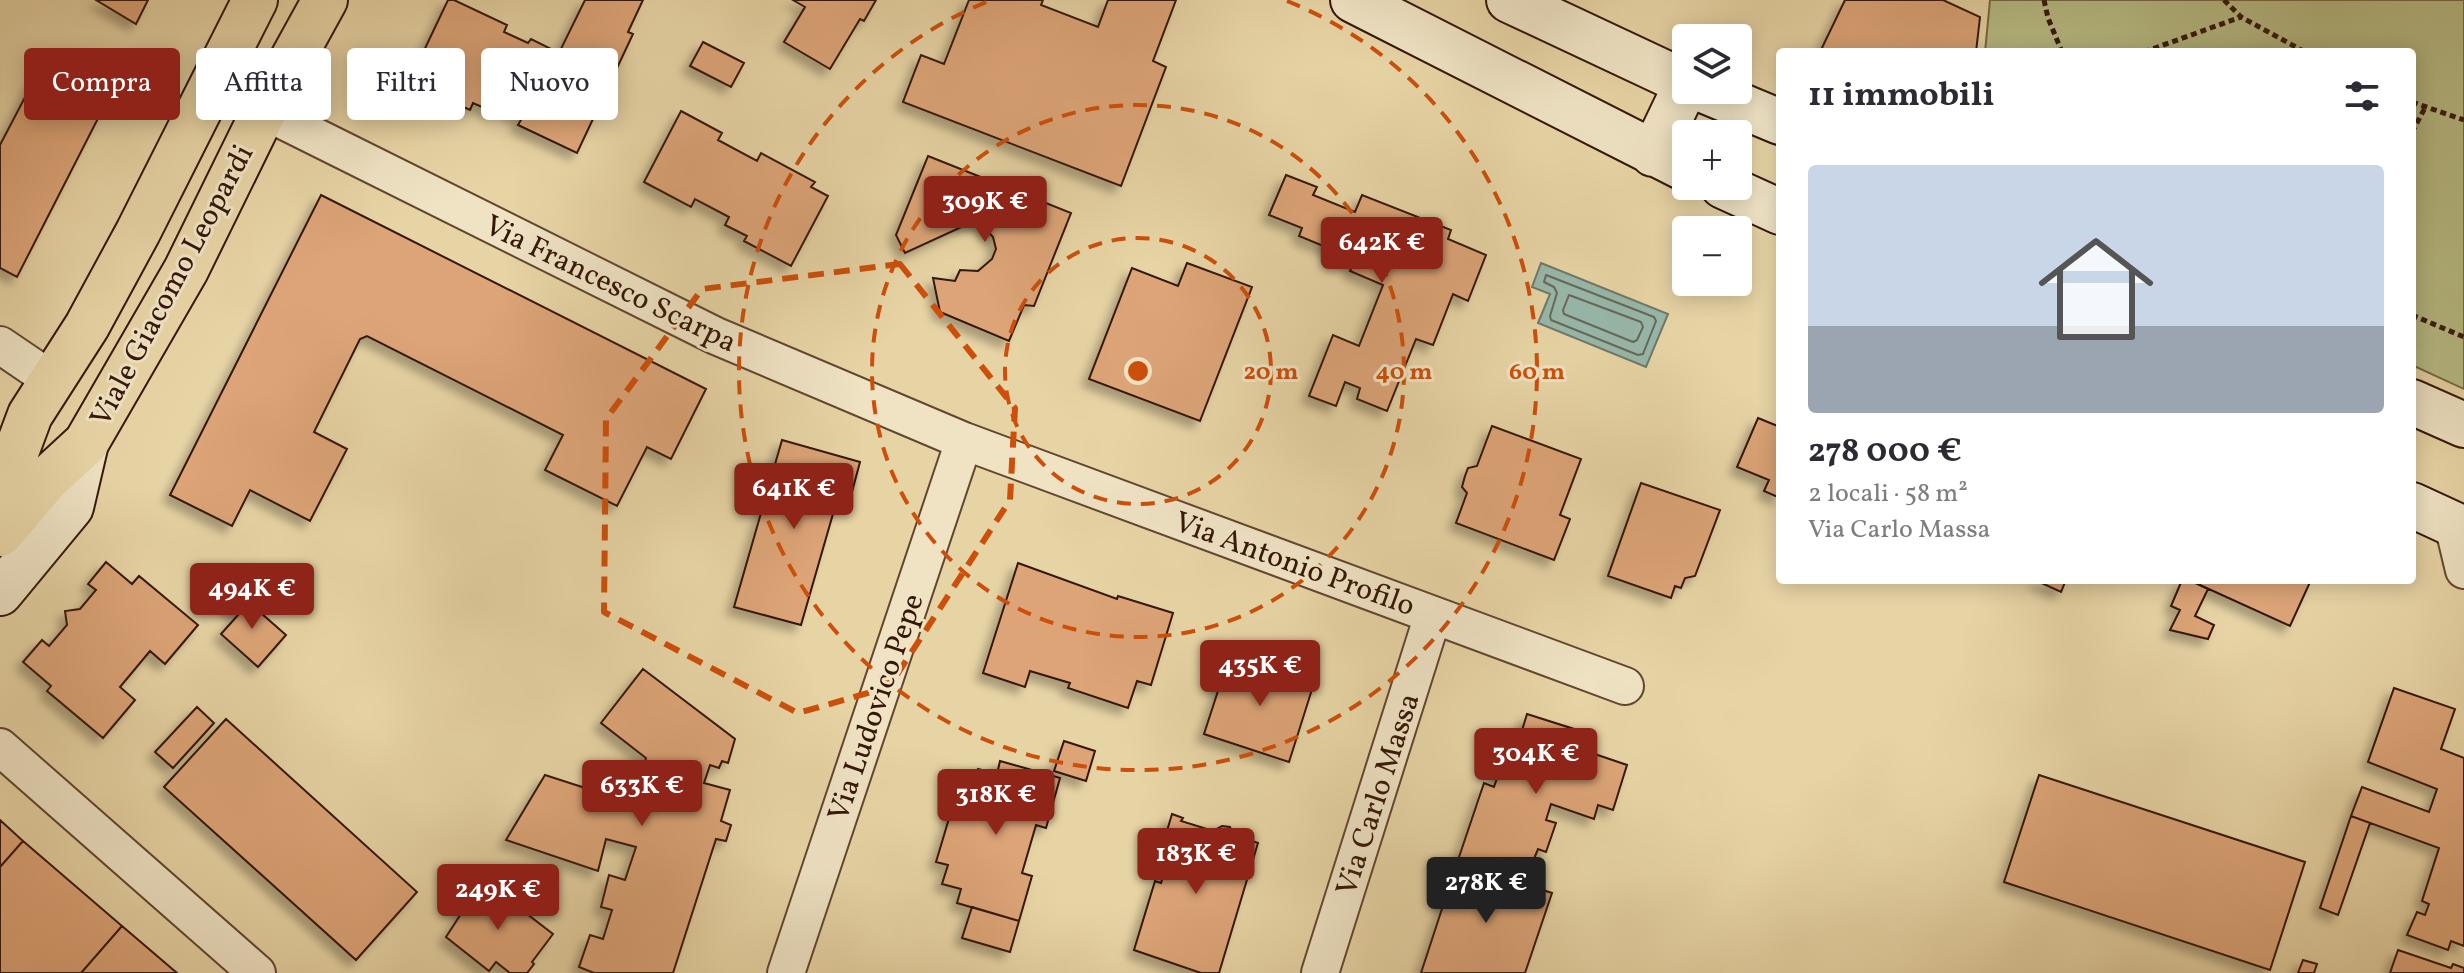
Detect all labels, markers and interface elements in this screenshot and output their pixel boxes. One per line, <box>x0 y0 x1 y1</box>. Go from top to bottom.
map controls <box>1672 24 1752 296</box>
button: layers <box>1672 24 1752 104</box>
chip: Compra <box>24 48 180 120</box>
chip: Affitta <box>196 48 331 120</box>
chip: Filtri <box>347 48 465 120</box>
chip: Nuovo <box>481 48 618 120</box>
text: 11 immobili <box>1808 73 1994 120</box>
icon: filters <box>2340 74 2384 118</box>
button: + <box>1672 120 1752 200</box>
street label: Viale Giacomo Leopardi <box>81 138 265 434</box>
pin: 309K € <box>920 176 1050 244</box>
text: 309K € <box>942 184 1028 220</box>
street label: Via Francesco Scarpa <box>477 205 743 364</box>
button: − <box>1672 216 1752 296</box>
pin: 642K € <box>1317 217 1447 285</box>
icon: home <box>2024 217 2168 361</box>
text: 642K € <box>1339 225 1425 261</box>
text: 20 m <box>1243 356 1299 390</box>
text: 40 m <box>1376 356 1432 390</box>
text: 60 m <box>1509 356 1565 390</box>
centre of rings <box>1124 357 1152 385</box>
text: 278 000 € <box>1808 429 1962 476</box>
pin: 641K € <box>729 463 859 531</box>
text: 641K € <box>752 471 836 507</box>
text: 2 locali · 58 m² <box>1808 476 1968 512</box>
street label: Via Antonio Profilo <box>1168 502 1420 628</box>
text: Via Carlo Massa <box>1808 512 1991 548</box>
pin: 494K € <box>187 563 317 631</box>
text: 494K € <box>208 571 296 607</box>
street label: Via Ludovico Pepe <box>818 588 935 827</box>
pin: 435K € <box>1195 640 1325 708</box>
text: 435K € <box>1218 648 1302 684</box>
street label: Via Carlo Massa <box>1326 688 1431 901</box>
pin: 304K € <box>1471 728 1601 796</box>
text: 304K € <box>1492 736 1580 772</box>
pin: 633K € <box>577 760 707 828</box>
text: 633K € <box>600 768 684 804</box>
pin: 318K € <box>931 769 1061 837</box>
text: 318K € <box>955 777 1037 813</box>
pin: 183K € <box>1131 828 1261 896</box>
text: 183K € <box>1155 836 1237 872</box>
pin: 278K € <box>1421 857 1551 925</box>
pin: 249K € <box>433 864 563 932</box>
text: 278K € <box>1445 865 1527 901</box>
text: 249K € <box>455 872 541 908</box>

